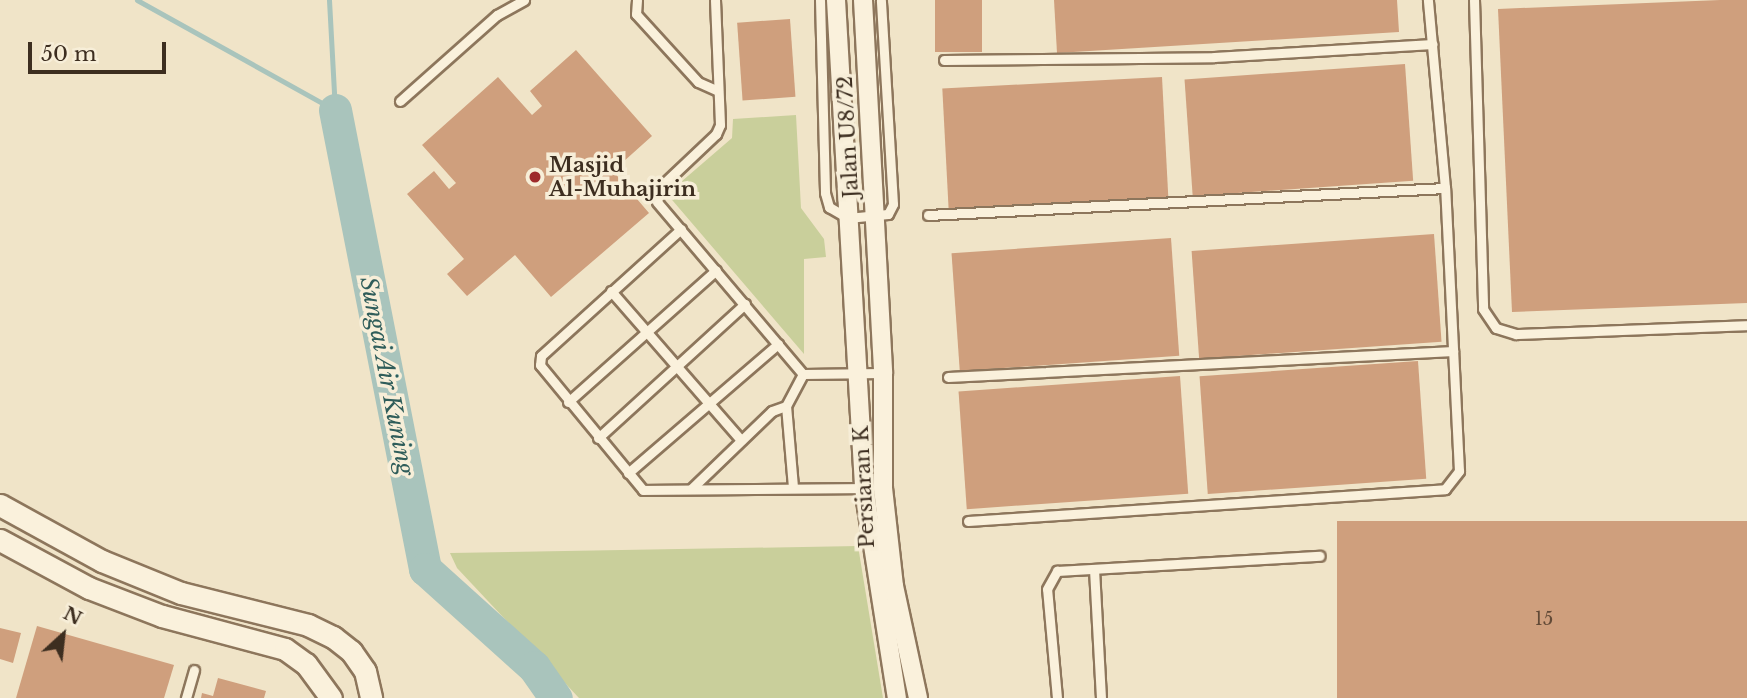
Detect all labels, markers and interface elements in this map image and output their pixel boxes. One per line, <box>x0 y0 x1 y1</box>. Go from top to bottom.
scale bar <box>32 28 170 72</box>
text: 50 m <box>41 41 96 67</box>
street label: Jalan U8/72 <box>832 75 864 199</box>
place label: Masjid Al-Muhajirin <box>549 152 696 202</box>
marker: Masjid Al-Muhajirin <box>527 169 543 185</box>
water label: Sungai Air Kuning <box>354 273 420 479</box>
street label: Persiaran K <box>848 425 880 549</box>
north arrow <box>28 600 98 670</box>
text: N <box>60 602 86 630</box>
house number: 15 <box>1535 608 1553 630</box>

